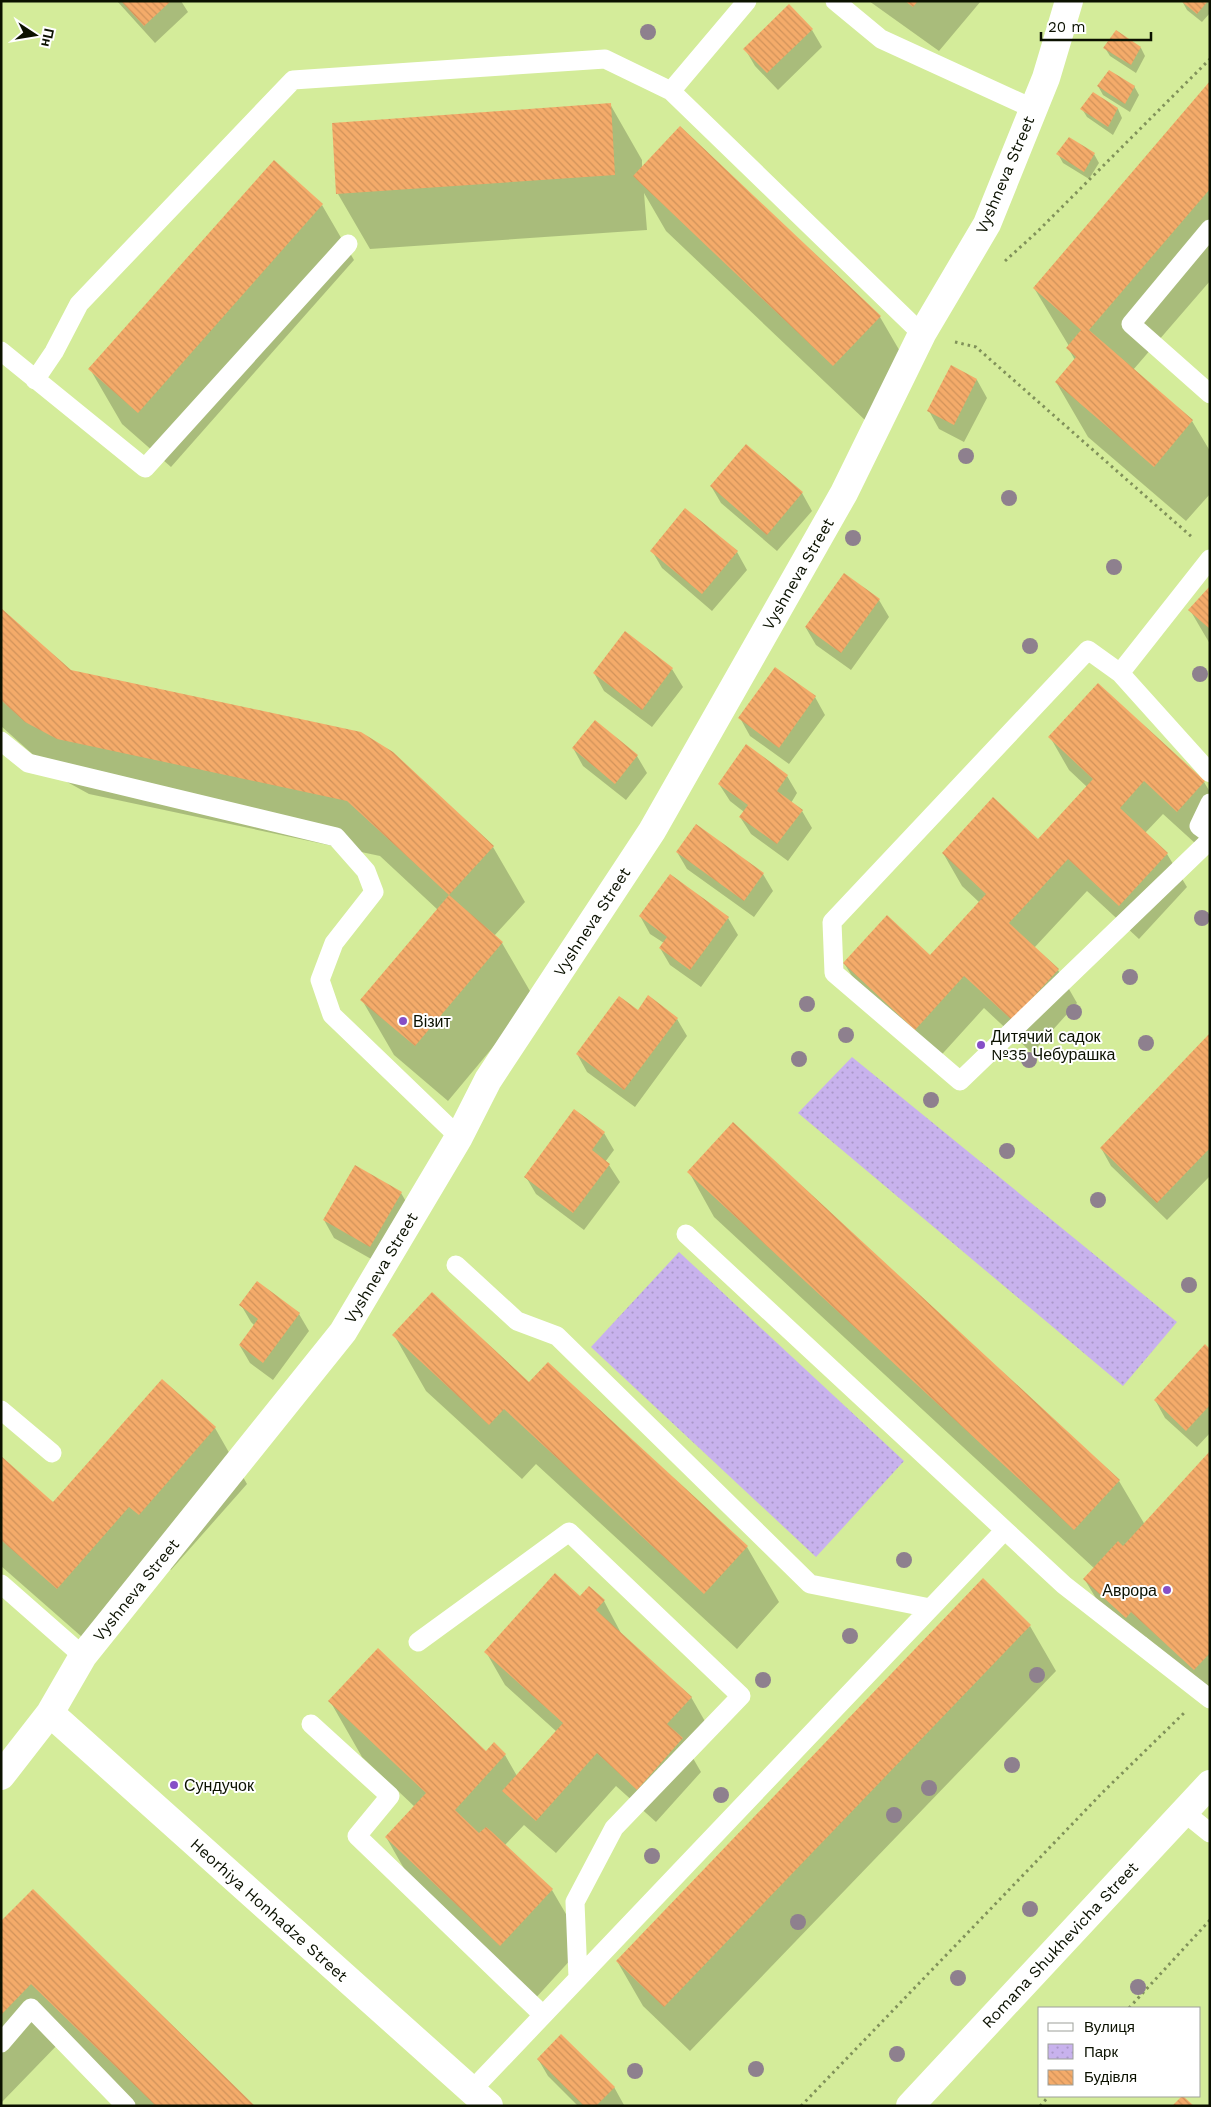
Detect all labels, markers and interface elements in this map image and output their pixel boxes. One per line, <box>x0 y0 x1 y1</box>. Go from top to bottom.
north arrow <box>10 10 60 60</box>
scale bar <box>1041 10 1151 42</box>
text: 20 m <box>1048 18 1086 36</box>
text: Пн <box>38 27 57 48</box>
street label: Vyshneva Street <box>972 113 1038 237</box>
street label: Vyshneva Street <box>758 514 838 633</box>
street label: Vyshneva Street <box>550 864 634 980</box>
place label: Візит <box>413 1012 452 1031</box>
marker: Візит <box>397 1015 409 1027</box>
place label: Дитячий садок №35 Чебурашка <box>991 1027 1116 1064</box>
marker: Дитячий садок №35 Чебурашка <box>975 1039 987 1051</box>
street label: Vyshneva Street <box>340 1209 422 1327</box>
street label: Vyshneva Street <box>89 1535 183 1645</box>
place label: Аврора <box>1102 1581 1157 1600</box>
marker: Аврора <box>1161 1584 1173 1596</box>
place label: Сундучок <box>184 1776 255 1795</box>
marker: Сундучок <box>168 1779 180 1791</box>
street label: Heorhiya Honhadze Street <box>187 1834 352 1986</box>
street label: Romana Shukhevicha Street <box>978 1858 1142 2032</box>
legend <box>1038 2007 1201 2097</box>
text: Вулиця <box>1084 2018 1135 2036</box>
text: Парк <box>1084 2043 1118 2061</box>
text: Будівля <box>1084 2068 1137 2086</box>

